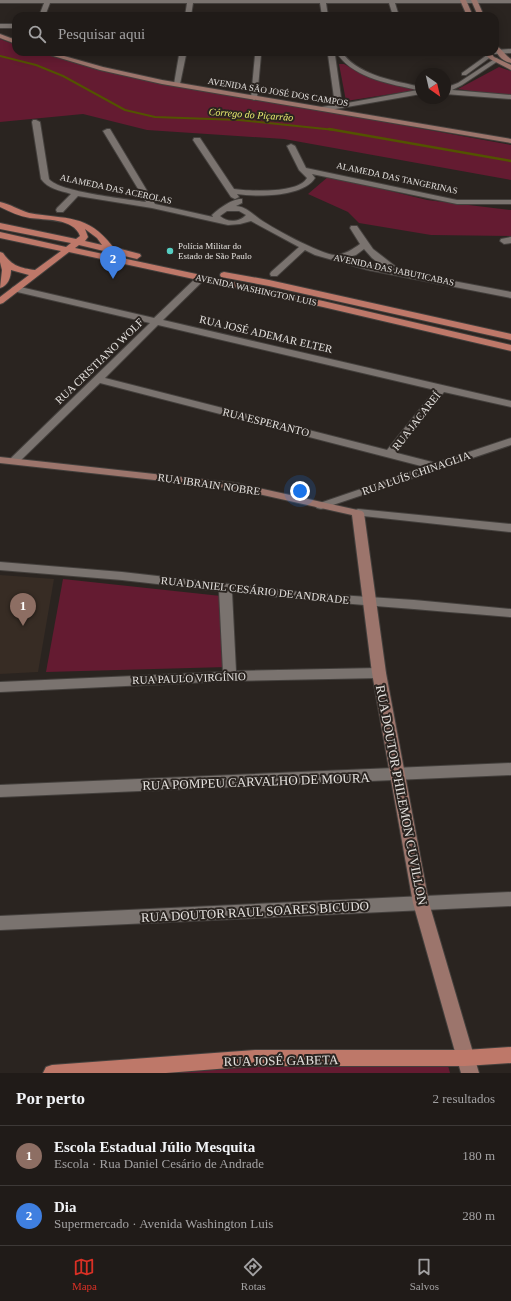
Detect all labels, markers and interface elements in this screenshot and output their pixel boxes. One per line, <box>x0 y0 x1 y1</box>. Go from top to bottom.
search box <box>12 12 499 56</box>
icon: search <box>26 23 48 45</box>
text: Pesquisar aqui <box>58 26 145 42</box>
north arrow <box>415 68 451 104</box>
street label: AVENIDA SÃO JOSÉ DOS CAMPOS <box>207 76 349 108</box>
water label: Córrego do Piçarrão <box>208 106 294 123</box>
street label: ALAMEDA DAS TANGERINAS <box>335 160 459 196</box>
street label: ALAMEDA DAS ACEROLAS <box>59 172 173 206</box>
place label: Polícia Militar do Estado de São Paulo <box>178 241 252 261</box>
pin: 2 <box>100 246 126 279</box>
marker: Polícia Militar do Estado de São Paulo <box>165 246 175 256</box>
street label: AVENIDA DAS JABUTICABAS <box>333 252 455 288</box>
street label: AVENIDA WASHINGTON LUIS <box>195 272 317 308</box>
street label: RUA JOSÉ ADEMAR ELTER <box>198 313 334 355</box>
street label: RUA CRISTIANO WOLF <box>52 316 146 406</box>
street label: RUA JACAREÍ <box>390 389 443 453</box>
street label: RUA ESPERANTO <box>221 405 311 439</box>
street label: RUA LUÍS CHINAGLIA <box>360 449 472 497</box>
street label: RUA IBRAIN NOBRE <box>157 471 261 497</box>
your location <box>290 481 310 501</box>
street label: RUA DANIEL CESÁRIO DE ANDRADE <box>160 574 350 606</box>
pin: 1 <box>10 593 36 626</box>
street label: RUA PAULO VIRGÍNIO <box>132 670 246 686</box>
street label: RUA DOUTOR PHILEMON CUVILLON <box>373 684 430 907</box>
street label: RUA POMPEU CARVALHO DE MOURA <box>142 770 371 793</box>
street label: RUA DOUTOR RAUL SOARES BICUDO <box>141 898 369 925</box>
street label: RUA JOSÉ GABETA <box>224 1052 339 1069</box>
text: Por perto <box>16 1089 85 1108</box>
text: 2 resultados <box>433 1091 495 1106</box>
text: Escola Estadual Júlio Mesquita <box>54 1139 255 1155</box>
text: 1 <box>26 1148 32 1163</box>
text: 180 m <box>462 1148 495 1163</box>
text: Escola · Rua Daniel Cesário de Andrade <box>54 1156 264 1171</box>
text: Dia <box>54 1199 77 1215</box>
text: 2 <box>26 1208 32 1223</box>
text: 280 m <box>462 1208 495 1223</box>
text: Supermercado · Avenida Washington Luis <box>54 1216 273 1231</box>
tab: Mapa <box>72 1256 97 1292</box>
tab: Rotas <box>241 1256 266 1292</box>
tab: Salvos <box>410 1256 439 1292</box>

